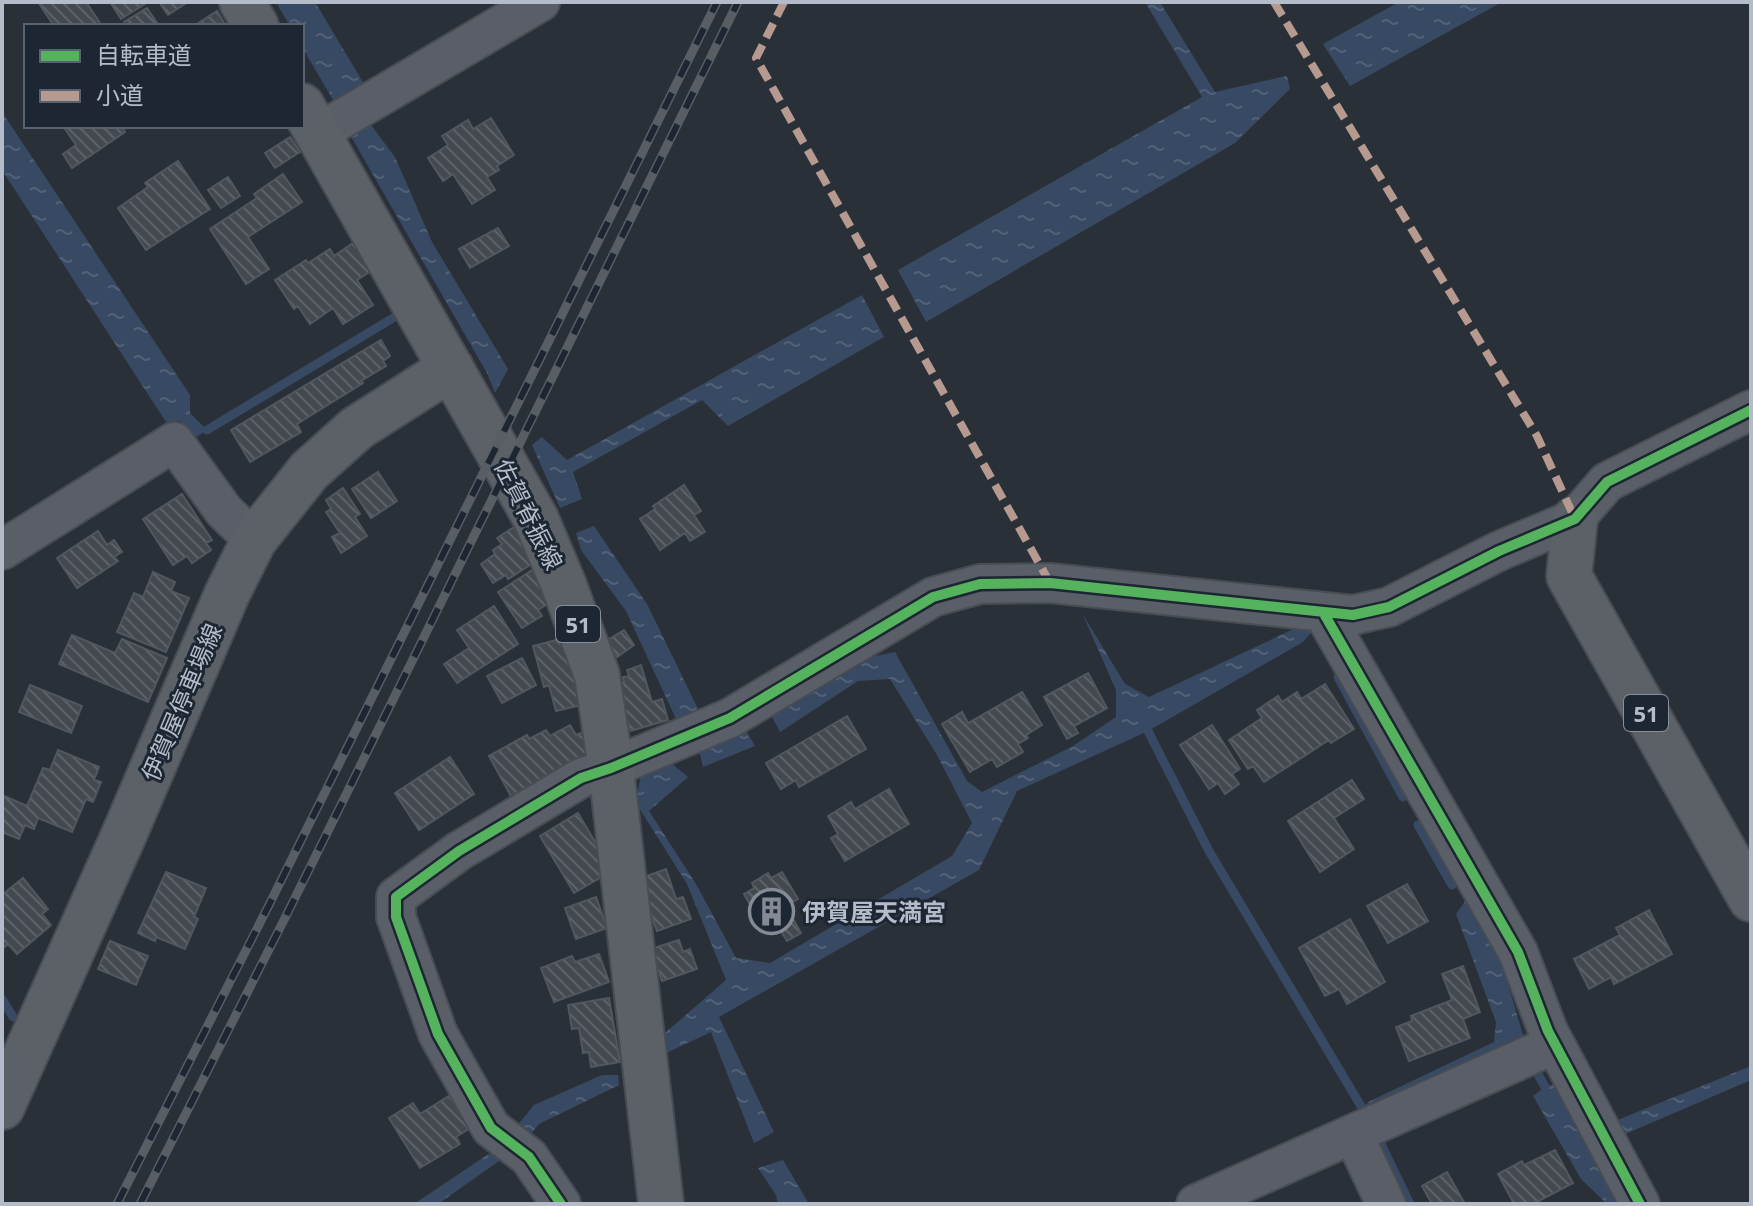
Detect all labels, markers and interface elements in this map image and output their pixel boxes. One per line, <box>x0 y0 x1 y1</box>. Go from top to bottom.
legend <box>24 24 304 128</box>
text: 自転車道 <box>96 38 192 71</box>
text: 小道 <box>96 78 144 111</box>
street label: 佐賀脊振線 <box>487 453 571 575</box>
road number: 51 <box>556 606 600 642</box>
street label: 伊賀屋停車場線 <box>133 618 229 786</box>
road number: 51 <box>1624 695 1668 731</box>
building icon: 伊賀屋天満宮 <box>747 887 795 935</box>
place label: 伊賀屋天満宮 <box>802 895 946 928</box>

